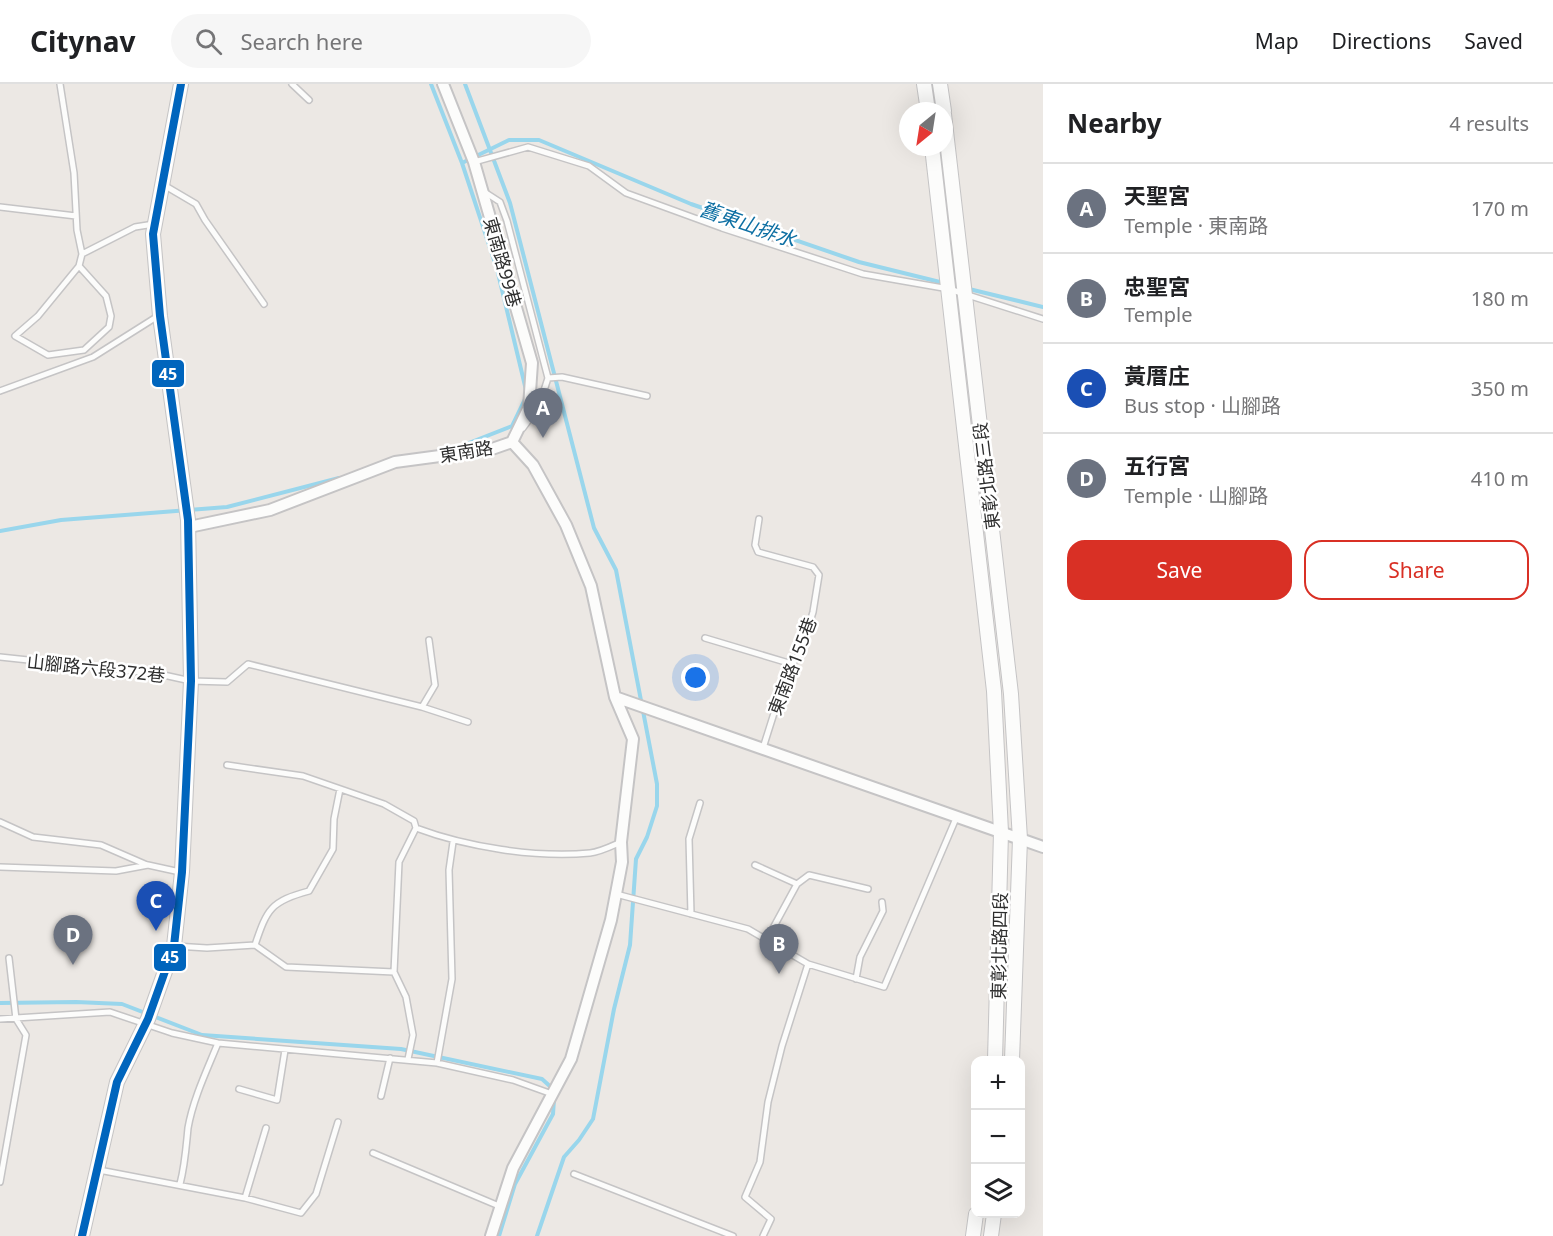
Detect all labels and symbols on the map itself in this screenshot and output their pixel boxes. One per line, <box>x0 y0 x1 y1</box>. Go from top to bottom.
north arrow <box>899 102 953 156</box>
water label: 舊東山排水 <box>696 195 801 253</box>
street label: 東南路99巷 <box>479 214 527 310</box>
line badge: 45 <box>151 359 185 388</box>
text: 45 <box>159 363 177 385</box>
pin: A <box>524 388 562 438</box>
street label: 東彰北路三段 <box>968 421 1004 531</box>
street label: 東南路 <box>437 435 495 467</box>
street label: 東南路155巷 <box>762 614 822 718</box>
street label: 山腳路六段372巷 <box>26 649 166 687</box>
your location <box>681 663 710 692</box>
pin: C <box>136 882 176 931</box>
street label: 東彰北路四段 <box>986 892 1012 1000</box>
pin: D <box>54 916 92 965</box>
pin: B <box>760 924 798 974</box>
line badge: 45 <box>153 943 187 972</box>
text: 45 <box>161 946 179 968</box>

